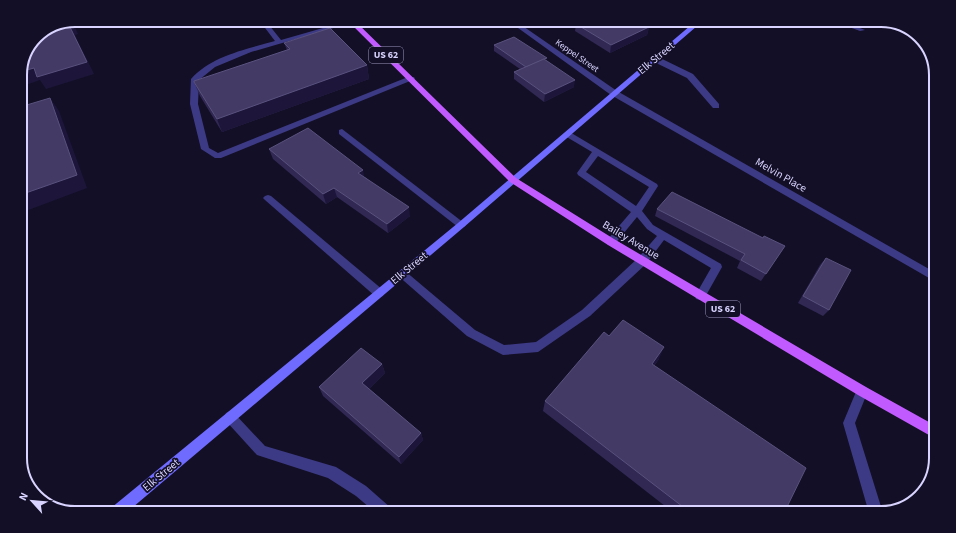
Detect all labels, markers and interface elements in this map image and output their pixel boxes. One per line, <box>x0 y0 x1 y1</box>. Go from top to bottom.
street label: Keppel Street <box>552 36 602 76</box>
street label: Elk Street <box>634 38 678 78</box>
road number: US 62 <box>369 47 403 63</box>
street label: Melvin Place <box>753 154 810 196</box>
street label: Bailey Avenue <box>600 217 663 263</box>
street label: Elk Street <box>387 248 431 288</box>
road number: US 62 <box>706 301 740 317</box>
street label: Elk Street <box>139 455 183 495</box>
north arrow <box>12 481 52 521</box>
text: N <box>15 490 32 503</box>

